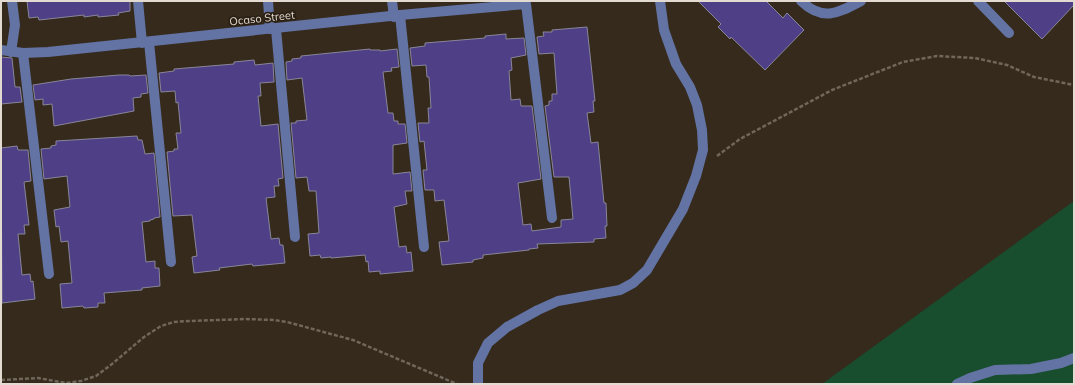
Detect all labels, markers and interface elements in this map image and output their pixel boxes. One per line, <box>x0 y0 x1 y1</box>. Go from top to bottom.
street label: Ocaso Street <box>229 8 295 28</box>

